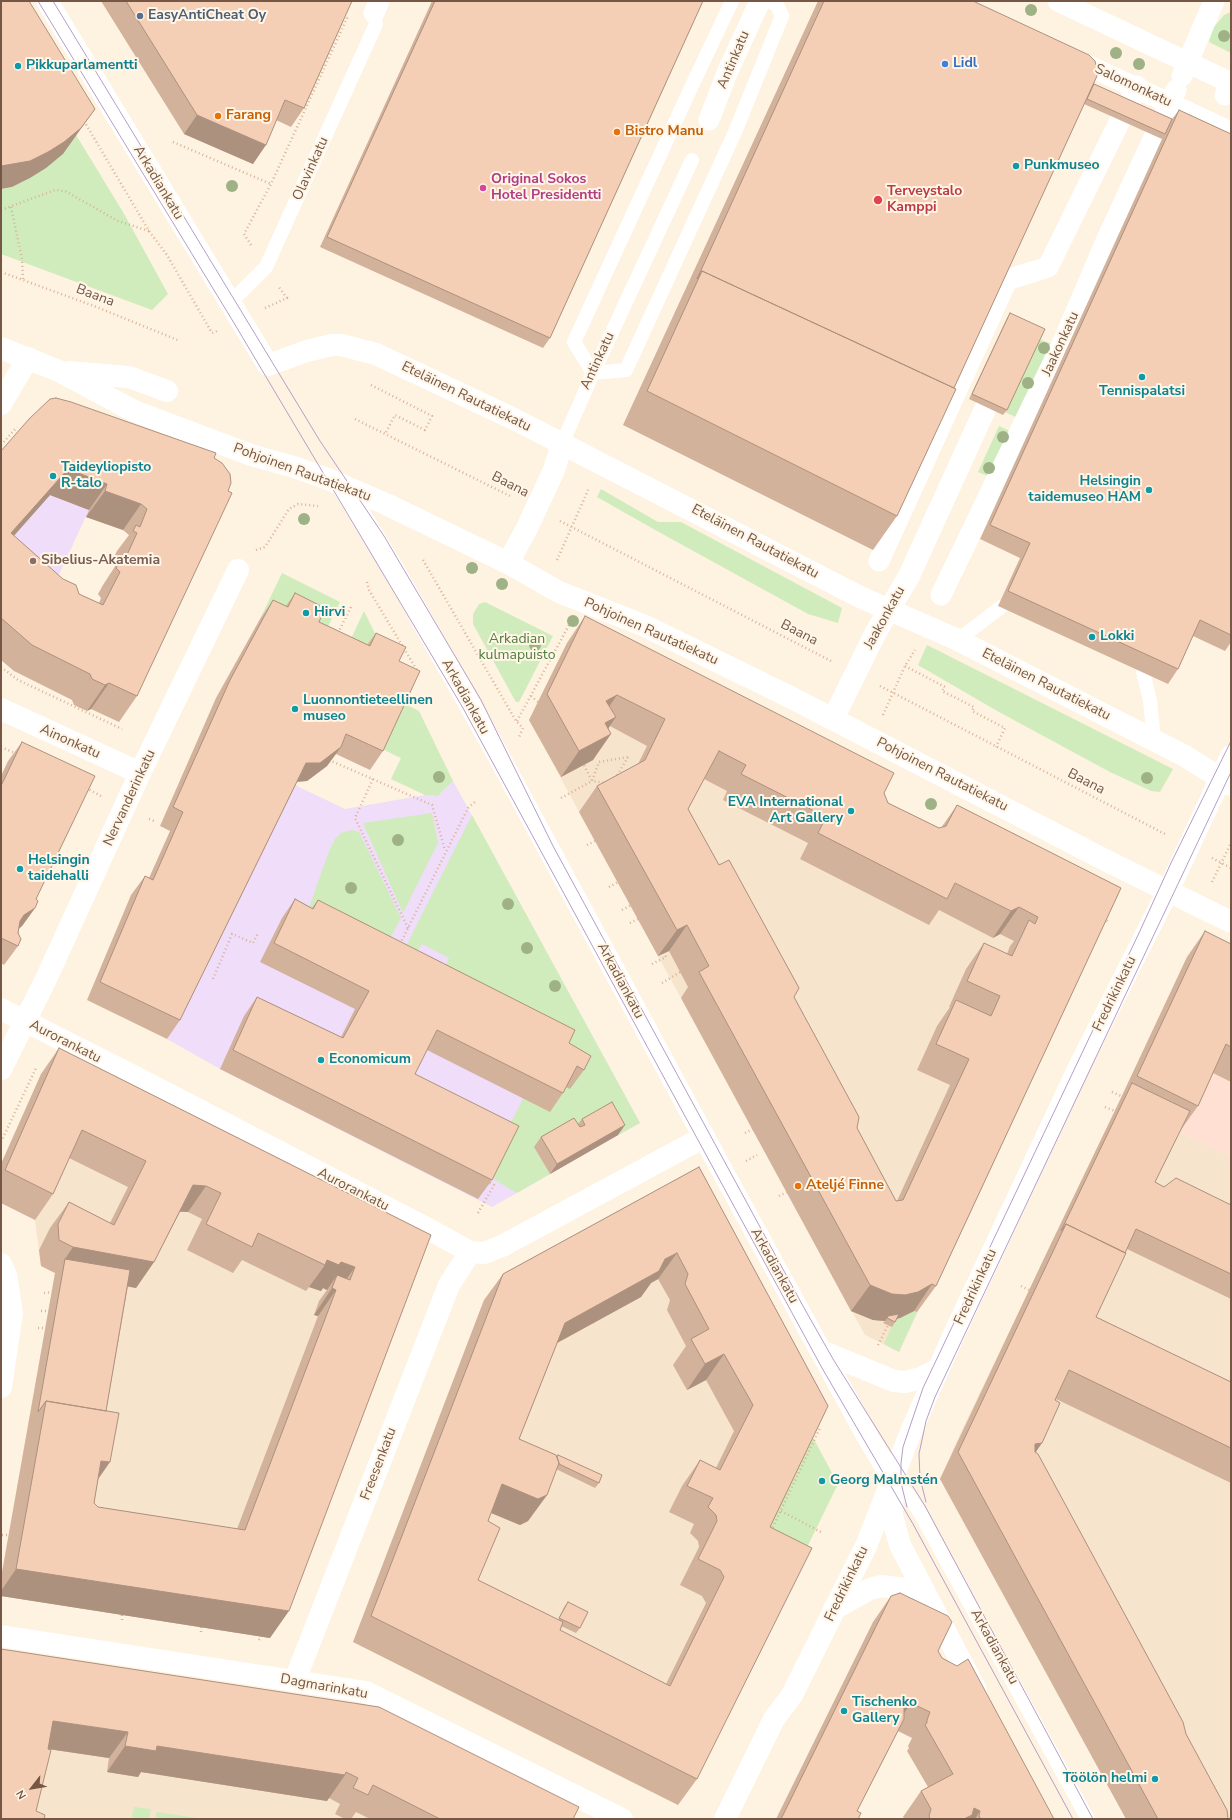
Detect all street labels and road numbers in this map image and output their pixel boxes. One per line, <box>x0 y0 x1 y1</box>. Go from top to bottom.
street label: Antinkatu <box>714 28 754 92</box>
street label: Salomonkatu <box>1092 61 1174 111</box>
street label: Olavinkatu <box>290 135 332 203</box>
street label: Arkadiankatu <box>129 143 187 223</box>
street label: Baana <box>73 281 117 311</box>
street label: Jaakonkatu <box>1039 309 1083 379</box>
street label: Antinkatu <box>577 330 619 392</box>
street label: Eteläinen Rautatiekatu <box>399 358 533 436</box>
street label: Pohjoinen Rautatiekatu <box>231 440 373 506</box>
street label: Baana <box>489 469 531 501</box>
street label: Eteläinen Rautatiekatu <box>688 501 822 583</box>
street label: Jaakonkatu <box>861 584 909 652</box>
street label: Pohjoinen Rautatiekatu <box>581 595 721 669</box>
street label: Baana <box>778 617 820 649</box>
street label: Eteläinen Rautatiekatu <box>979 645 1113 725</box>
street label: Arkadiankatu <box>437 656 493 738</box>
street label: Ainonkatu <box>37 721 103 763</box>
street label: Pohjoinen Rautatiekatu <box>873 735 1011 815</box>
street label: Nervanderinkatu <box>100 747 160 849</box>
street label: Baana <box>1065 766 1107 798</box>
street label: Arkadiankatu <box>593 940 647 1022</box>
street label: Fredrikinkatu <box>1090 954 1140 1034</box>
street label: Aurorankatu <box>26 1017 104 1067</box>
street label: Aurorankatu <box>314 1165 392 1215</box>
street label: Arkadiankatu <box>746 1225 802 1307</box>
street label: Fredrikinkatu <box>951 1246 1001 1328</box>
street label: Freesenkatu <box>357 1425 401 1503</box>
street label: Fredrikinkatu <box>822 1544 872 1624</box>
street label: Arkadiankatu <box>966 1606 1022 1688</box>
street label: Dagmarinkatu <box>279 1671 369 1703</box>

